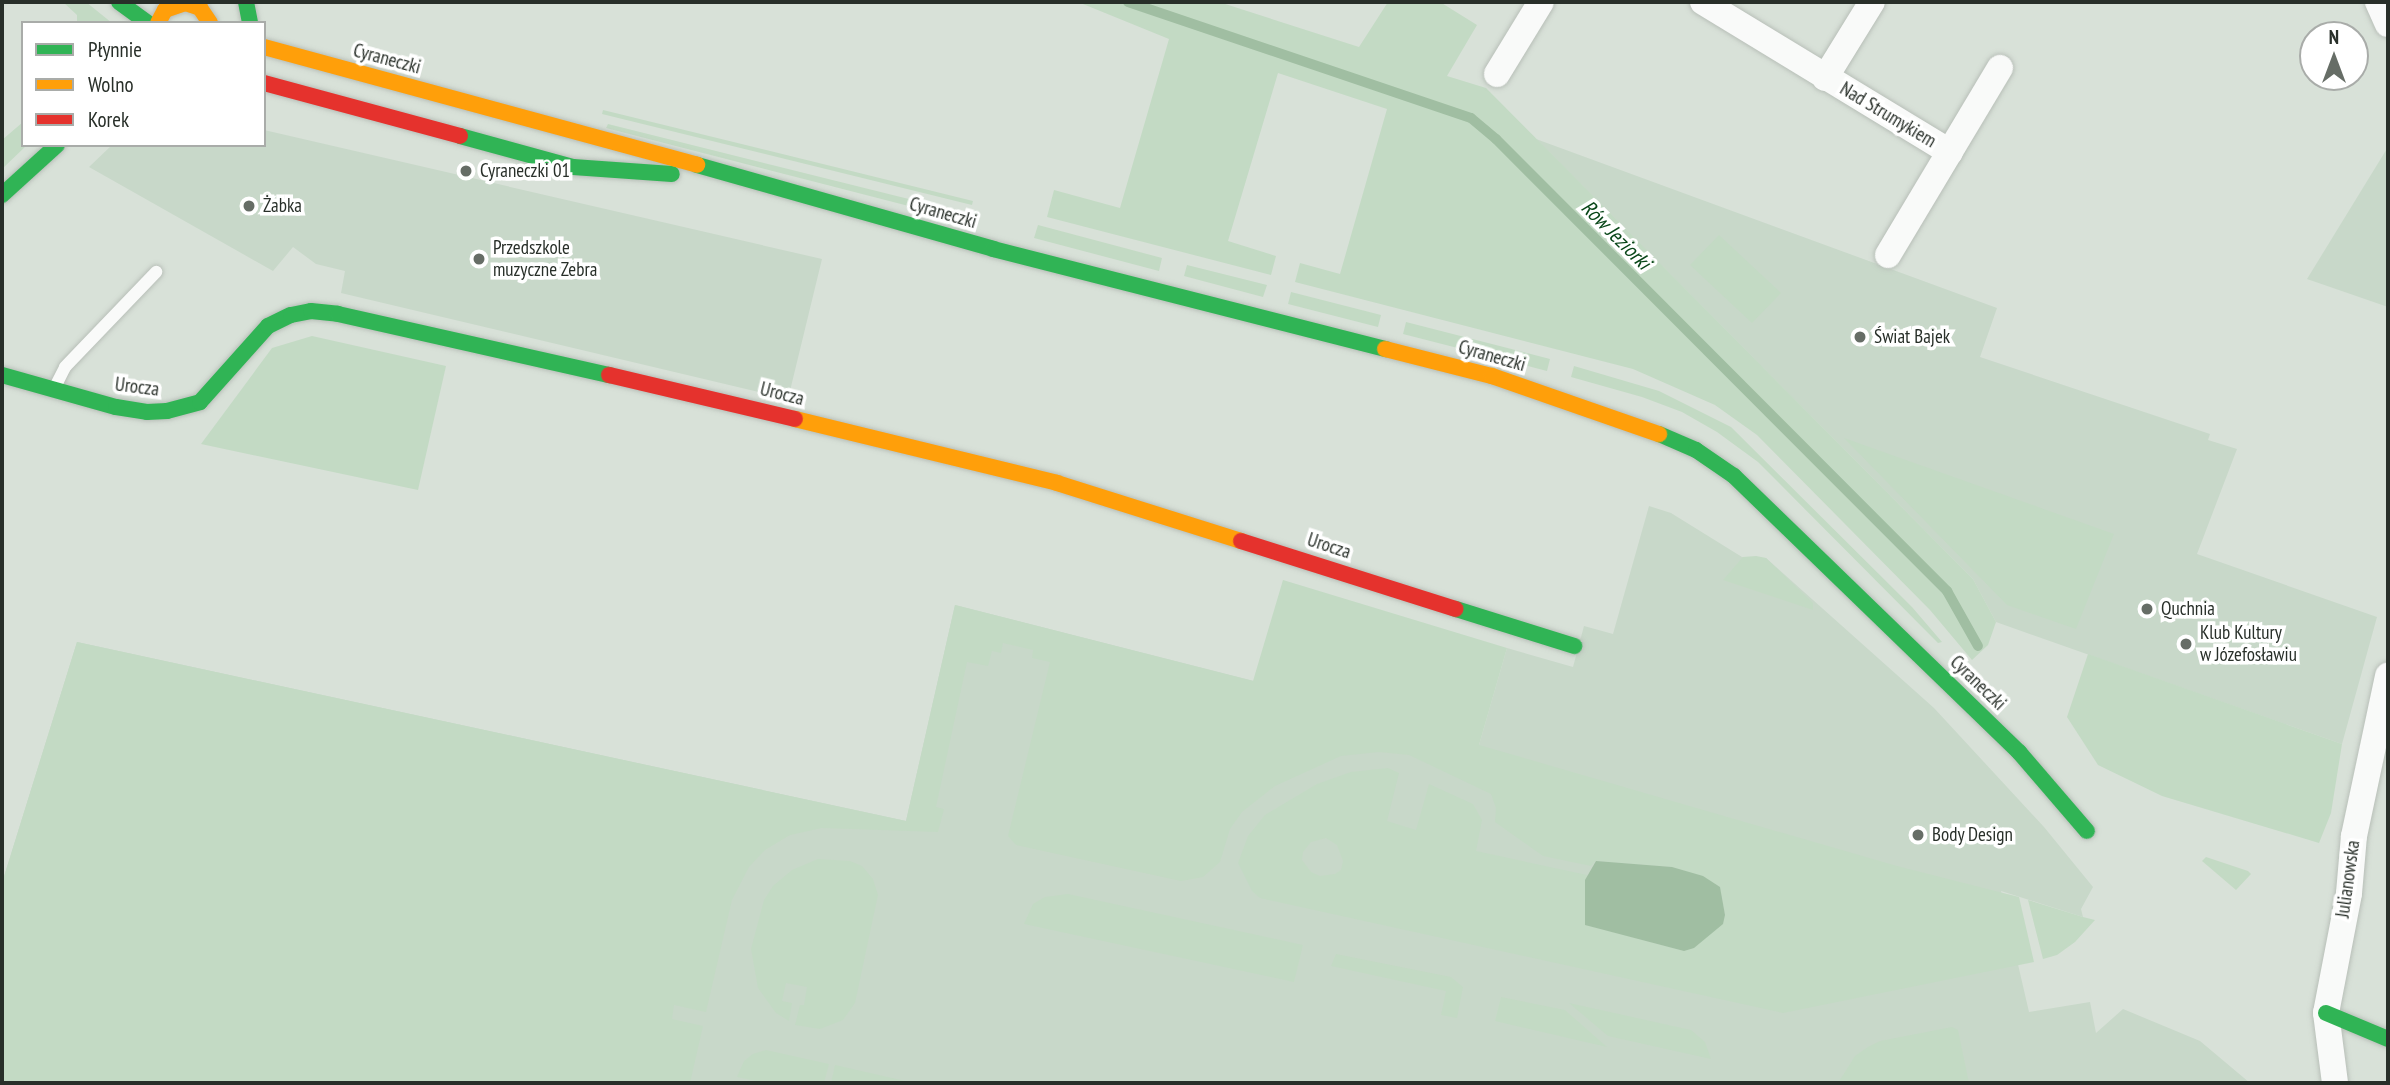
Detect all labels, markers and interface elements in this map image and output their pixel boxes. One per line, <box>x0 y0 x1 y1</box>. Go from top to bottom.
legend <box>21 21 266 147</box>
north arrow <box>2299 21 2369 91</box>
text: N <box>2329 25 2339 49</box>
text: Płynnie <box>88 36 142 63</box>
street label: Cyraneczki <box>351 39 423 79</box>
text: Wolno <box>88 71 134 98</box>
street label: Nad Strumykiem <box>1836 77 1940 153</box>
text: Korek <box>88 106 129 133</box>
place label: Cyraneczki 01 <box>480 160 570 182</box>
marker: Cyraneczki 01 <box>458 163 474 179</box>
street label: Cyraneczki <box>907 193 979 233</box>
place label: Żabka <box>263 195 302 217</box>
water label: Rów Jeziorki <box>1576 195 1656 275</box>
marker: Żabka <box>241 198 257 214</box>
place label: Przedszkole muzyczne Zebra <box>493 237 598 281</box>
marker: Przedszkole muzyczne Zebra <box>471 251 487 267</box>
place label: Świat Bajek <box>1874 326 1950 348</box>
marker: Świat Bajek <box>1852 329 1868 345</box>
street label: Cyraneczki <box>1456 336 1528 376</box>
street label: Urocza <box>114 373 160 401</box>
street label: Urocza <box>758 378 806 410</box>
street label: Urocza <box>1304 528 1354 564</box>
place label: Quchnia <box>2161 598 2215 620</box>
marker: Quchnia <box>2139 601 2155 617</box>
place label: Klub Kultury w Józefosławiu <box>2200 622 2297 666</box>
marker: Klub Kultury w Józefosławiu <box>2178 636 2194 652</box>
street label: Cyraneczki <box>1945 651 2011 715</box>
place label: Body Design <box>1932 824 2013 846</box>
marker: Body Design <box>1910 827 1926 843</box>
street label: Julianowska <box>2331 839 2365 919</box>

